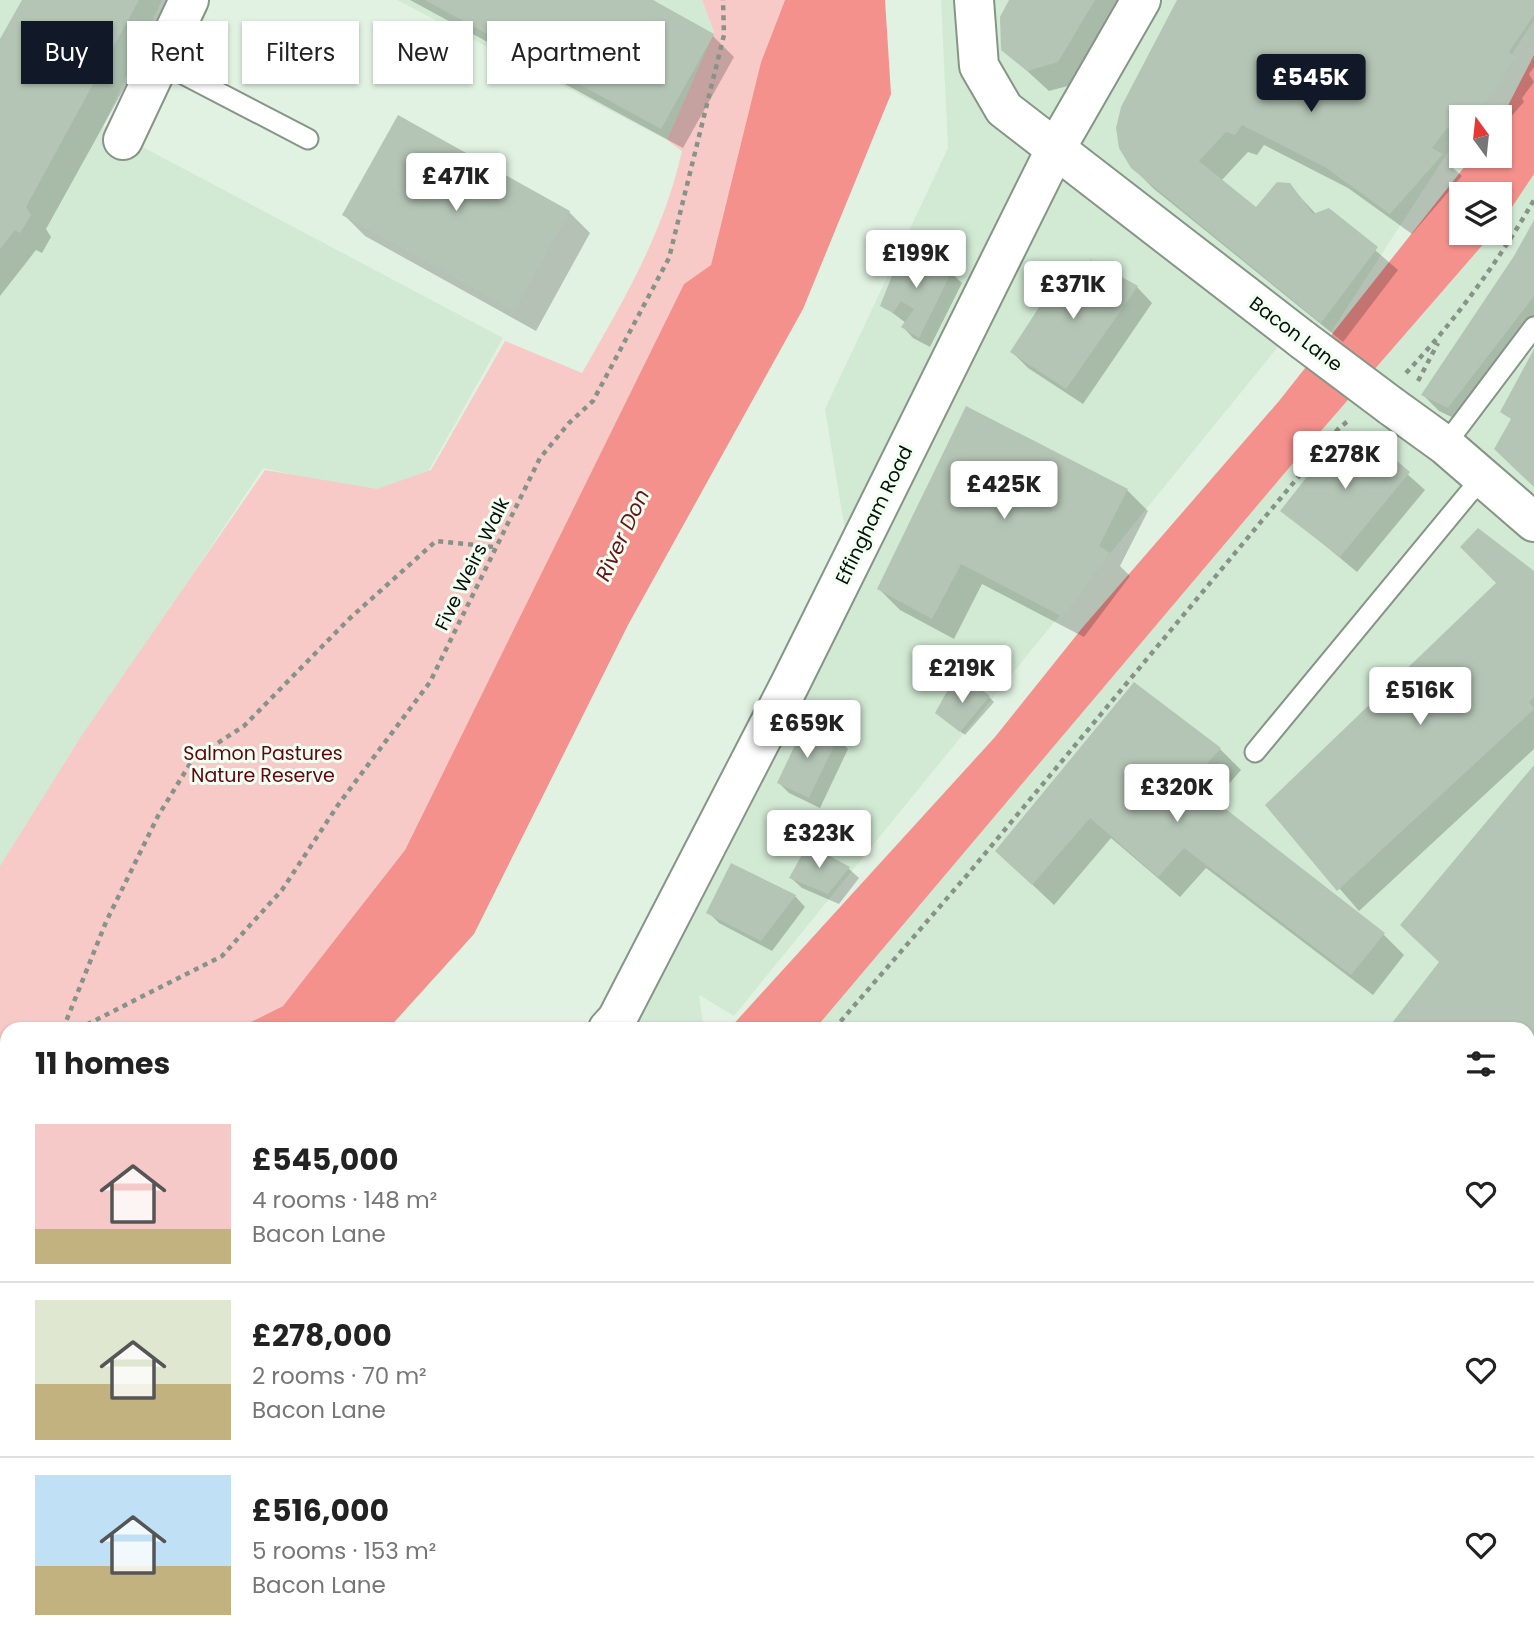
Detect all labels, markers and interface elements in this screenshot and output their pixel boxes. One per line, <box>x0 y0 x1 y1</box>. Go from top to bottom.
chip: Buy <box>21 21 113 84</box>
chip: Rent <box>127 21 228 84</box>
chip: Filters <box>242 21 359 84</box>
chip: New <box>373 21 473 84</box>
chip: Apartment <box>487 21 665 84</box>
pin: £545K <box>1262 54 1360 114</box>
text: £545K <box>1273 61 1349 93</box>
north arrow <box>1449 105 1512 168</box>
map controls <box>1449 105 1512 245</box>
pin: £471K <box>407 154 505 213</box>
text: £471K <box>422 160 490 192</box>
button: layers <box>1449 182 1512 245</box>
pin: £199K <box>867 230 965 290</box>
text: £199K <box>882 237 950 269</box>
pin: £371K <box>1024 262 1122 321</box>
text: £371K <box>1040 268 1106 300</box>
street label: Bacon Lane <box>1244 290 1348 378</box>
pin: £278K <box>1296 432 1394 491</box>
text: £278K <box>1309 438 1381 470</box>
street label: Effingham Road <box>829 441 919 589</box>
pin: £425K <box>955 462 1053 521</box>
text: £425K <box>967 468 1041 500</box>
water label: River Don <box>588 484 656 586</box>
street label: Five Weirs Walk <box>428 493 516 635</box>
pin: £219K <box>913 646 1011 705</box>
text: £219K <box>928 652 996 684</box>
pin: £516K <box>1371 668 1469 727</box>
text: £516K <box>1385 674 1455 706</box>
pin: £659K <box>758 700 856 760</box>
text: £659K <box>769 707 845 739</box>
park label: Salmon Pastures Nature Reserve <box>183 740 343 789</box>
pin: £320K <box>1128 764 1226 824</box>
text: £320K <box>1140 771 1214 803</box>
pin: £323K <box>770 810 868 870</box>
text: £323K <box>783 817 855 849</box>
text: 11 homes <box>35 1042 170 1085</box>
icon: filters <box>1462 1045 1500 1083</box>
text: £545,000 <box>252 1138 399 1181</box>
icon: home <box>91 1152 175 1236</box>
icon: heart <box>1462 1175 1500 1213</box>
text: 4 rooms · 148 m² <box>252 1184 437 1216</box>
text: Bacon Lane <box>252 1218 386 1250</box>
text: £278,000 <box>252 1314 392 1357</box>
icon: home <box>91 1328 175 1412</box>
icon: heart <box>1462 1351 1500 1389</box>
text: 2 rooms · 70 m² <box>252 1360 427 1392</box>
text: Bacon Lane <box>252 1394 386 1426</box>
text: £516,000 <box>252 1489 389 1532</box>
icon: home <box>91 1503 175 1587</box>
icon: heart <box>1462 1526 1500 1564</box>
text: 5 rooms · 153 m² <box>252 1535 436 1567</box>
text: Bacon Lane <box>252 1569 386 1601</box>

